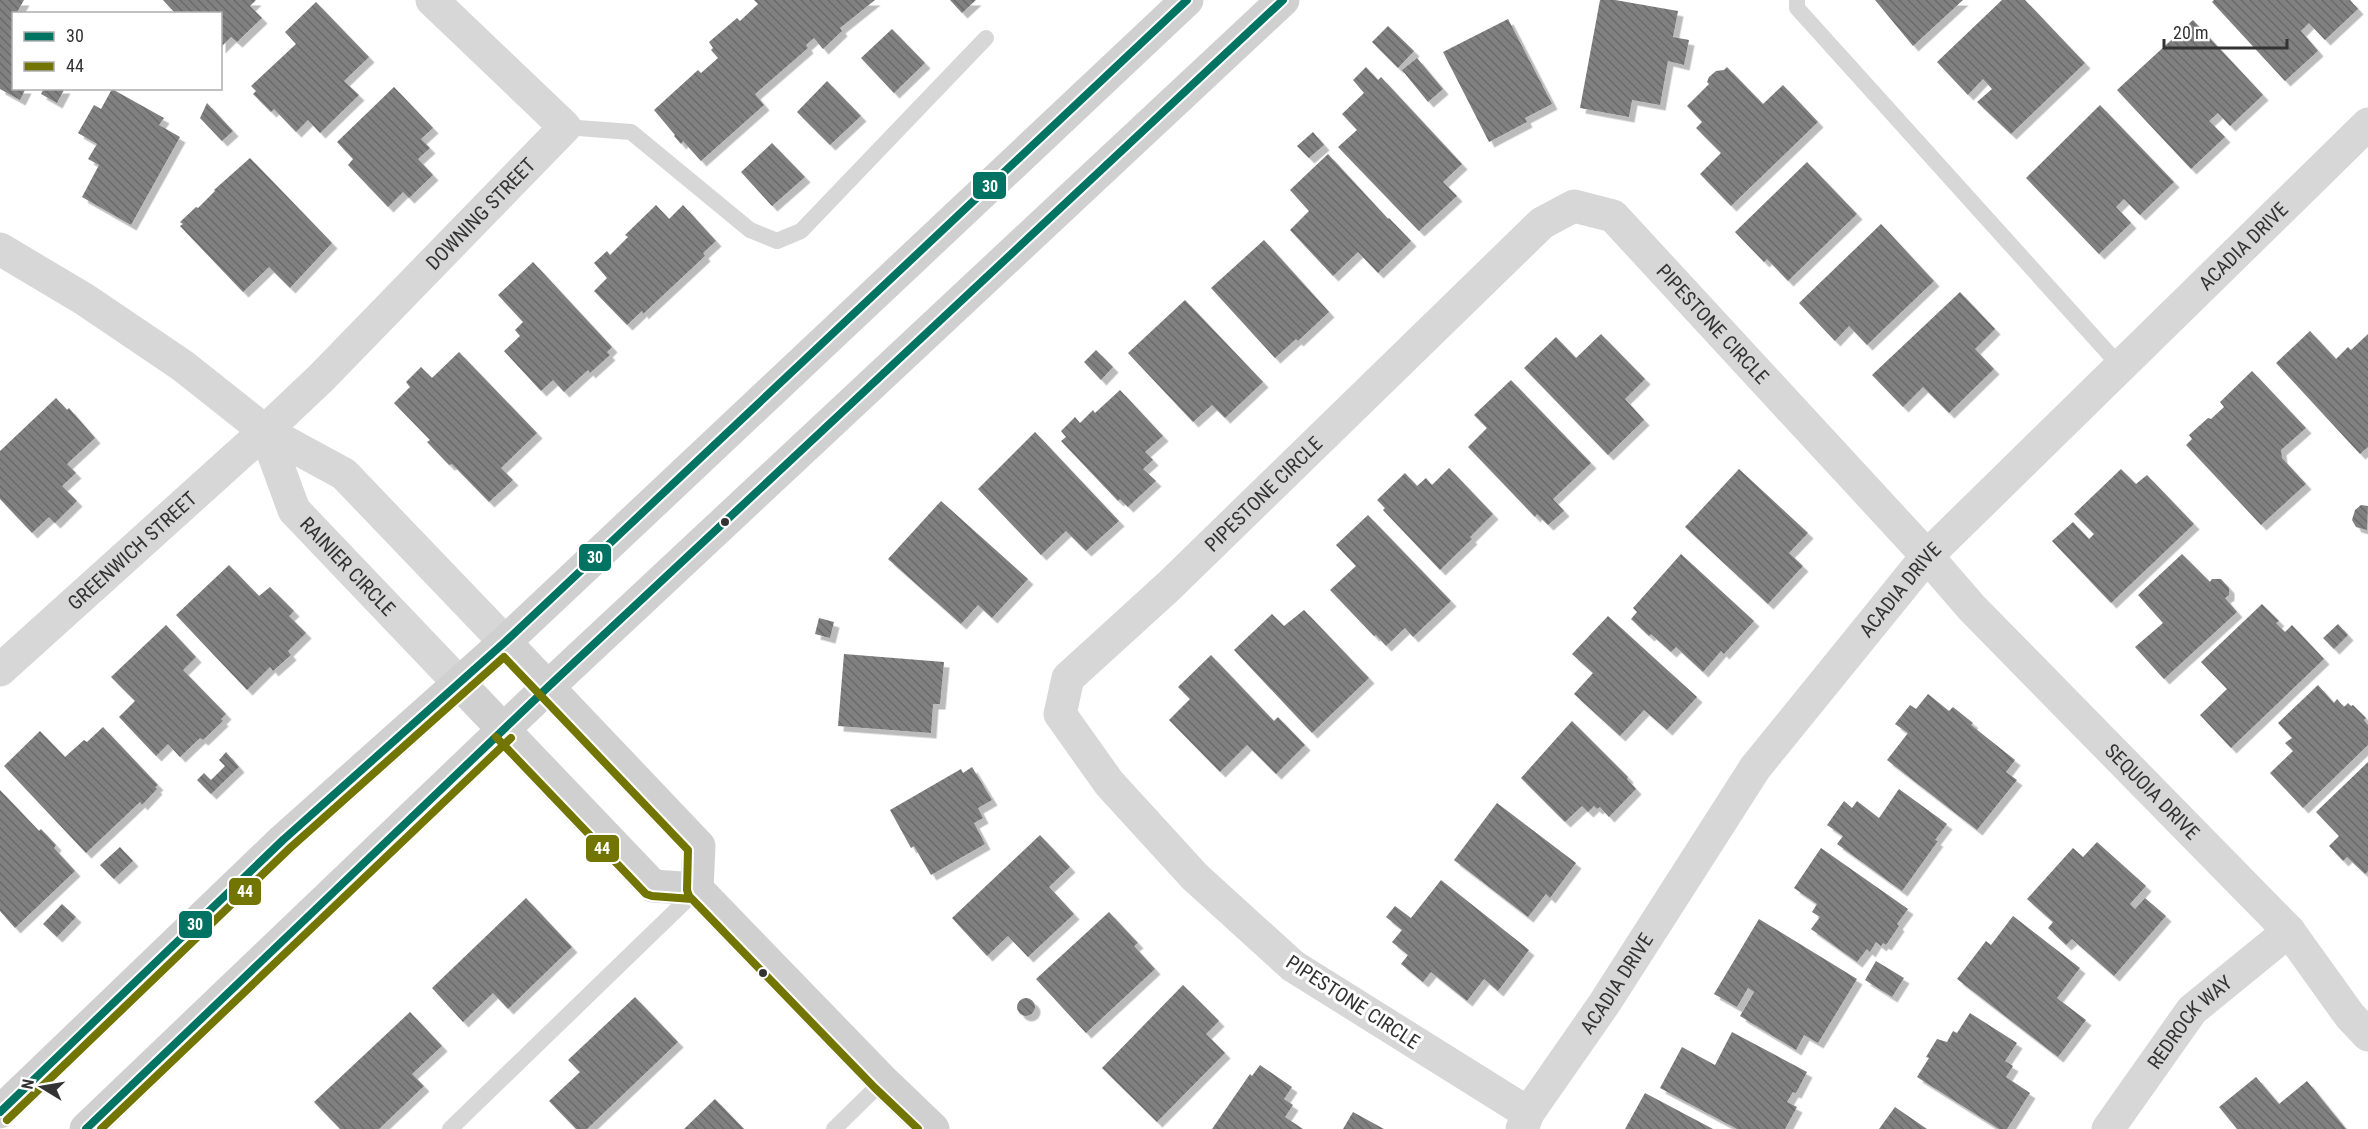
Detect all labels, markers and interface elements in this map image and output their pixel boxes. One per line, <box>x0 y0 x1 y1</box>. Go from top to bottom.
legend <box>12 12 222 90</box>
scale bar <box>2164 12 2287 50</box>
text: 20 m <box>2173 22 2208 43</box>
text: 30 <box>66 25 84 46</box>
text: 44 <box>66 55 84 76</box>
street label: DOWNING STREET <box>421 153 540 275</box>
line badge: 30 <box>972 171 1007 200</box>
text: 30 <box>982 177 998 196</box>
street label: ACADIA DRIVE <box>2194 197 2293 295</box>
street label: PIPESTONE CIRCLE <box>1651 259 1774 389</box>
street label: PIPESTONE CIRCLE <box>1200 432 1327 556</box>
street label: GREENWICH STREET <box>63 487 202 615</box>
street label: RAINIER CIRCLE <box>295 512 400 621</box>
unlabelled marker <box>719 516 731 528</box>
street label: ACADIA DRIVE <box>1854 537 1946 642</box>
line badge: 30 <box>578 543 612 572</box>
text: 30 <box>587 548 603 567</box>
street label: SEQUOIA DRIVE <box>2100 739 2205 845</box>
line badge: 44 <box>585 834 620 863</box>
text: 44 <box>594 839 610 858</box>
line badge: 44 <box>228 877 262 906</box>
text: 44 <box>237 882 253 901</box>
line badge: 30 <box>178 910 213 939</box>
text: 30 <box>187 915 203 934</box>
street label: ACADIA DRIVE <box>1575 929 1658 1038</box>
street label: PIPESTONE CIRCLE <box>1282 950 1424 1054</box>
unlabelled marker <box>757 967 769 979</box>
street label: REDROCK WAY <box>2142 970 2237 1074</box>
north arrow <box>12 1057 72 1117</box>
text: N <box>18 1078 38 1091</box>

